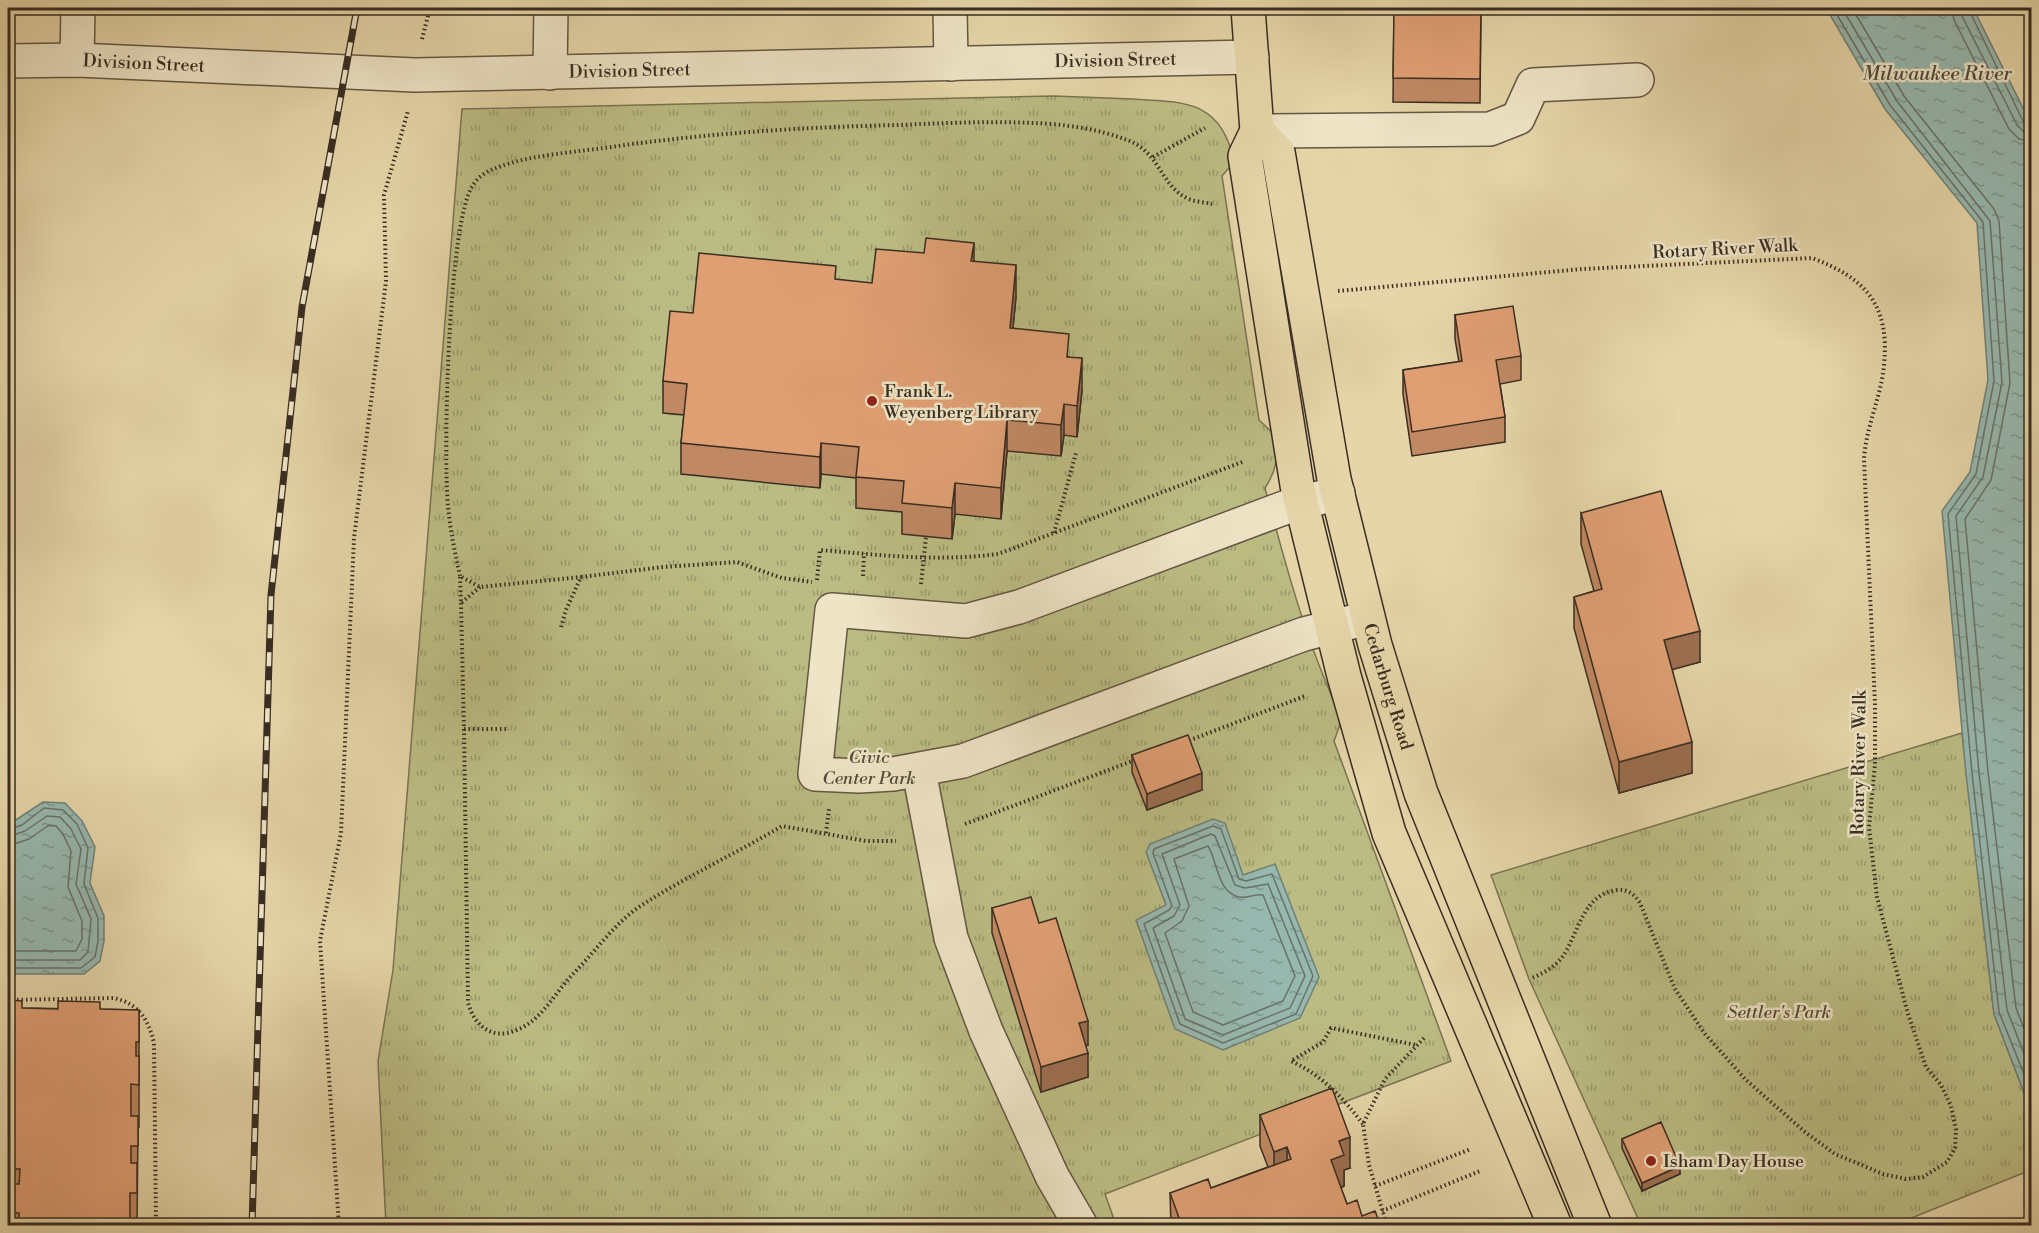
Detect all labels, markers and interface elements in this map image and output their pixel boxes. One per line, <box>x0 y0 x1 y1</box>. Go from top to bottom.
street label: Division Street <box>1054 47 1177 73</box>
street label: Division Street <box>82 49 206 77</box>
street label: Division Street <box>568 58 692 83</box>
water label: Milwaukee River <box>1862 62 2012 87</box>
street label: Rotary River Walk <box>1652 234 1800 264</box>
place label: Frank L. Weyenberg Library <box>883 380 1039 424</box>
marker: Frank L. Weyenberg Library <box>865 394 879 408</box>
street label: Cedarburg Road <box>1359 621 1419 753</box>
street label: Rotary River Walk <box>1846 688 1872 836</box>
park label: Civic Center Park <box>822 746 916 790</box>
park label: Settler's Park <box>1727 1001 1831 1024</box>
place label: Isham Day House <box>1663 1150 1804 1173</box>
marker: Isham Day House <box>1644 1154 1658 1168</box>

